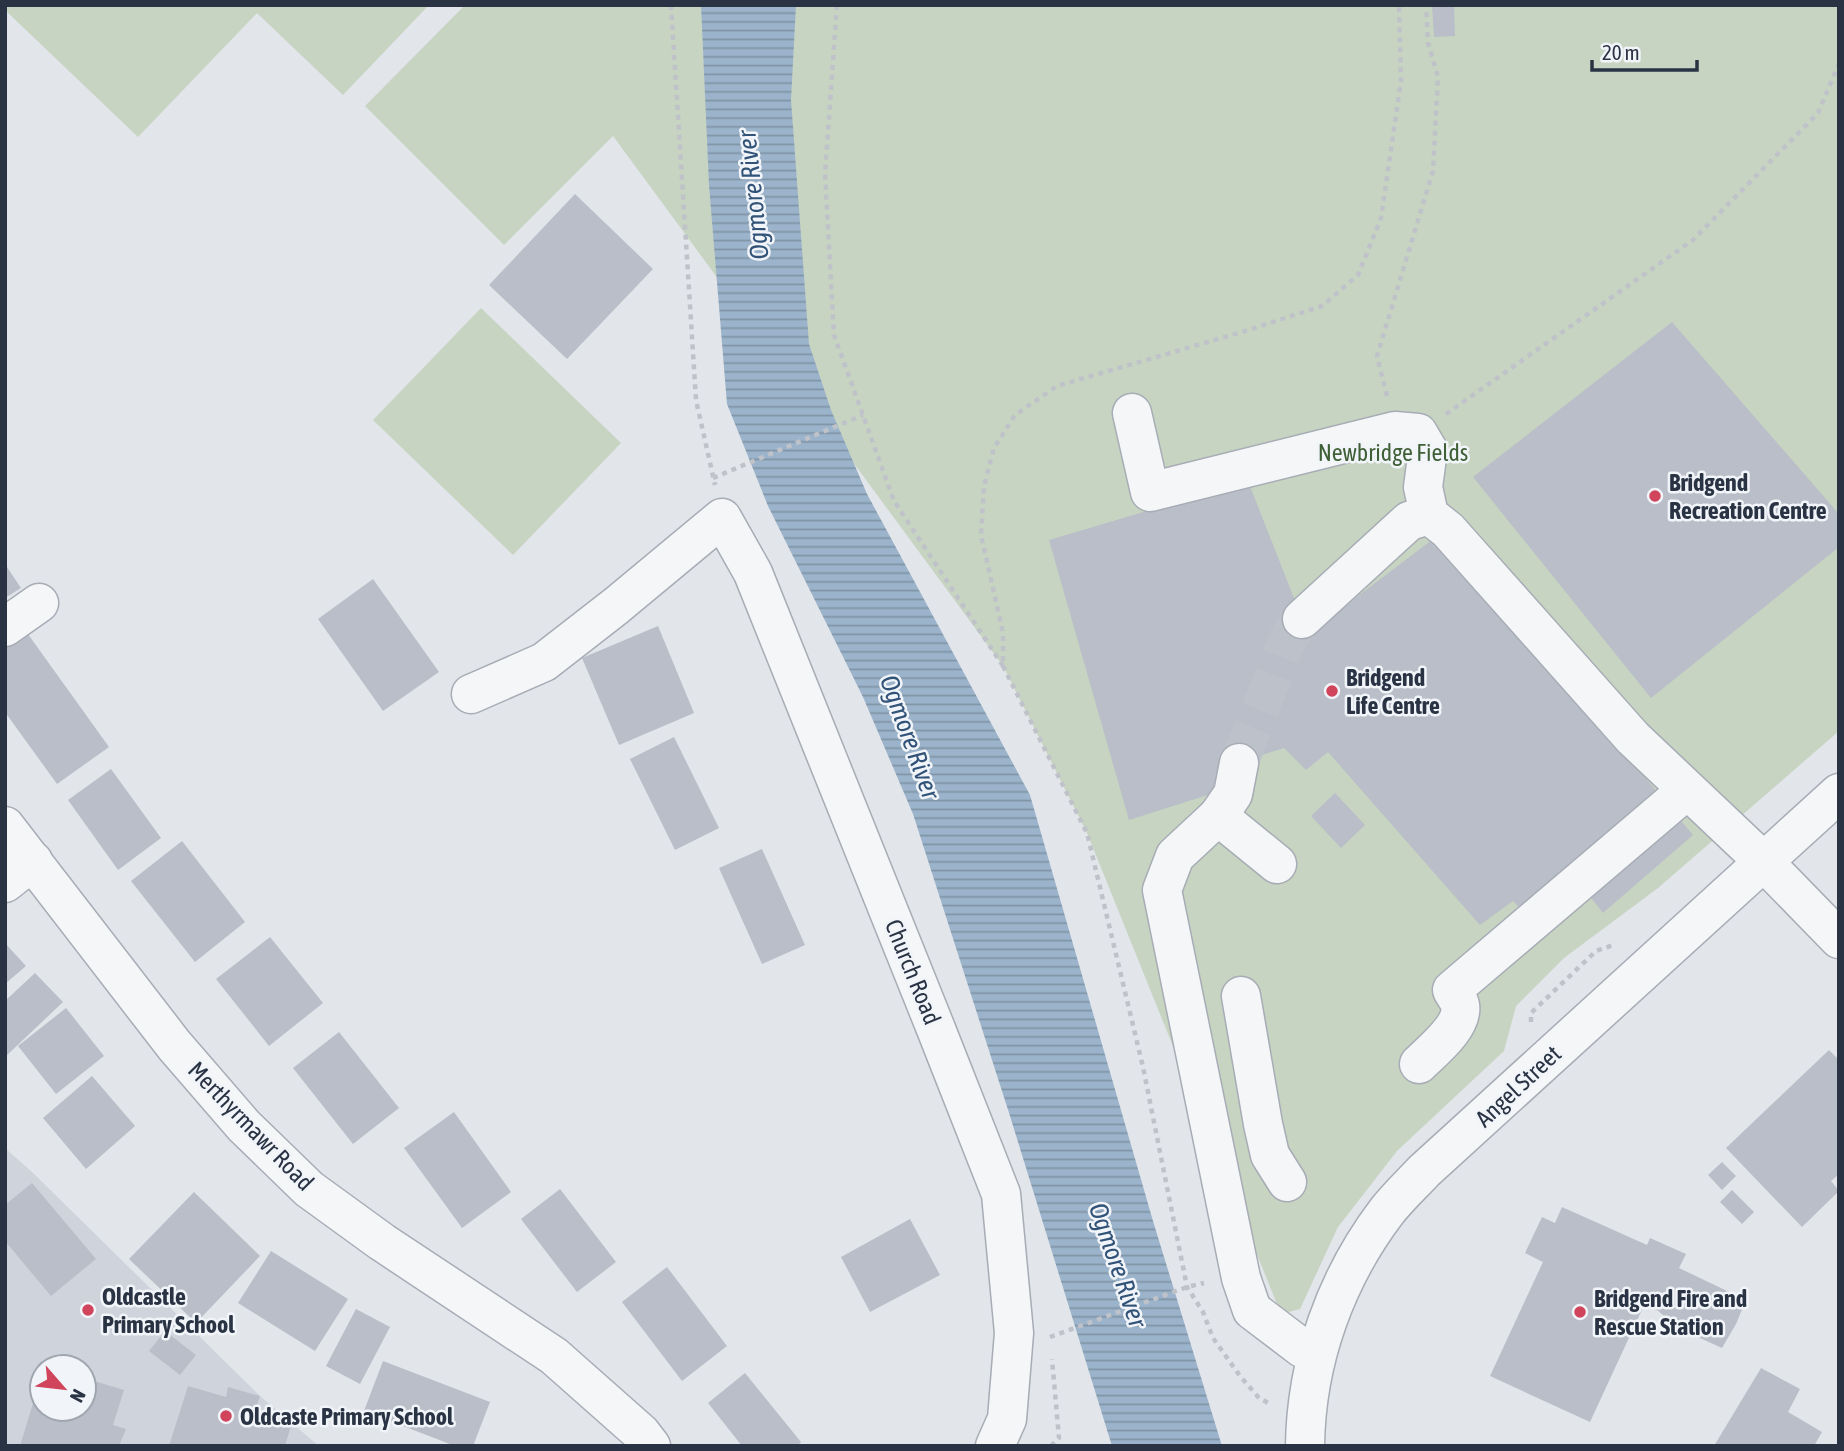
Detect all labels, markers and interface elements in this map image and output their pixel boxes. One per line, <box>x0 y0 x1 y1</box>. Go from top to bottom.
scale bar <box>1592 28 1697 72</box>
text: 20 m <box>1602 40 1640 64</box>
water label: Ogmore River <box>731 128 775 261</box>
park label: Newbridge Fields <box>1318 439 1468 466</box>
place label: Bridgend Recreation Centre <box>1669 469 1827 524</box>
marker: Bridgend Recreation Centre <box>1647 488 1663 504</box>
place label: Bridgend Life Centre <box>1346 664 1440 719</box>
water label: Ogmore River <box>874 671 947 804</box>
marker: Bridgend Life Centre <box>1324 683 1340 699</box>
street label: Church Road <box>880 916 946 1028</box>
street label: Angel Street <box>1470 1040 1566 1132</box>
street label: Merthyrmawr Road <box>183 1056 319 1196</box>
water label: Ogmore River <box>1083 1199 1154 1332</box>
place label: Oldcastle Primary School <box>102 1283 235 1338</box>
place label: Bridgend Fire and Rescue Station <box>1594 1285 1747 1340</box>
marker: Oldcastle Primary School <box>80 1302 96 1318</box>
marker: Bridgend Fire and Rescue Station <box>1572 1304 1588 1320</box>
north arrow <box>28 1353 98 1423</box>
text: N <box>66 1386 90 1406</box>
place label: Oldcaste Primary School <box>240 1403 454 1430</box>
marker: Oldcaste Primary School <box>218 1408 234 1424</box>

